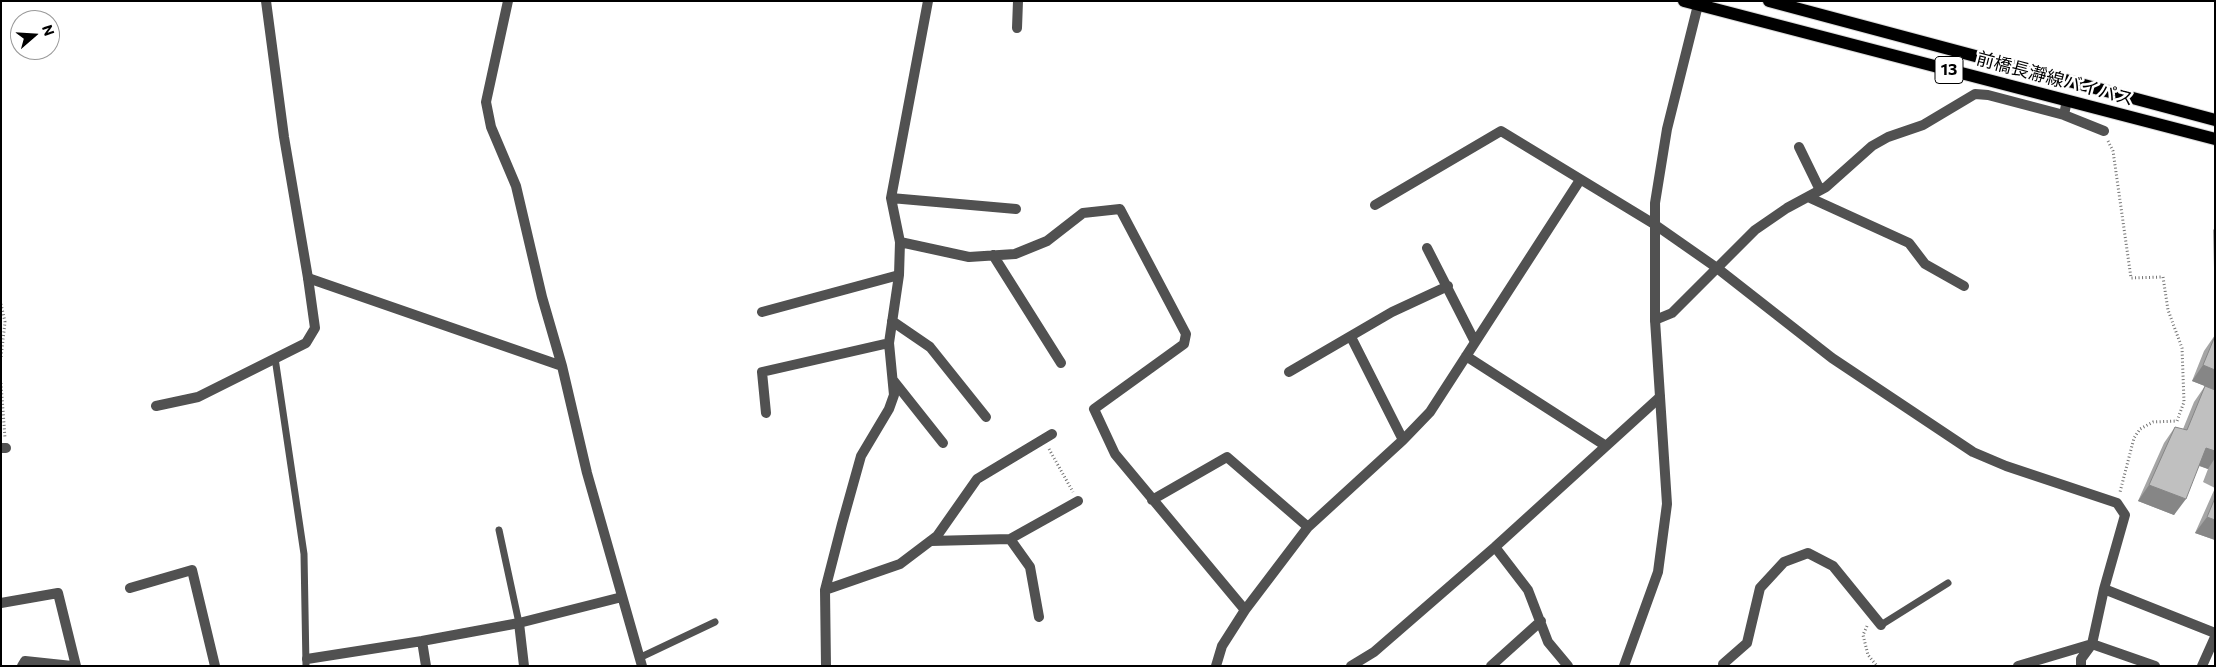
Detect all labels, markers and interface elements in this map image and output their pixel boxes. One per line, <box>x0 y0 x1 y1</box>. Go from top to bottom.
north arrow <box>10 10 60 60</box>
text: N <box>39 23 58 38</box>
street label: 前橋長瀞線バイパス <box>1974 48 2136 110</box>
road number: 13 <box>1935 56 1963 84</box>

